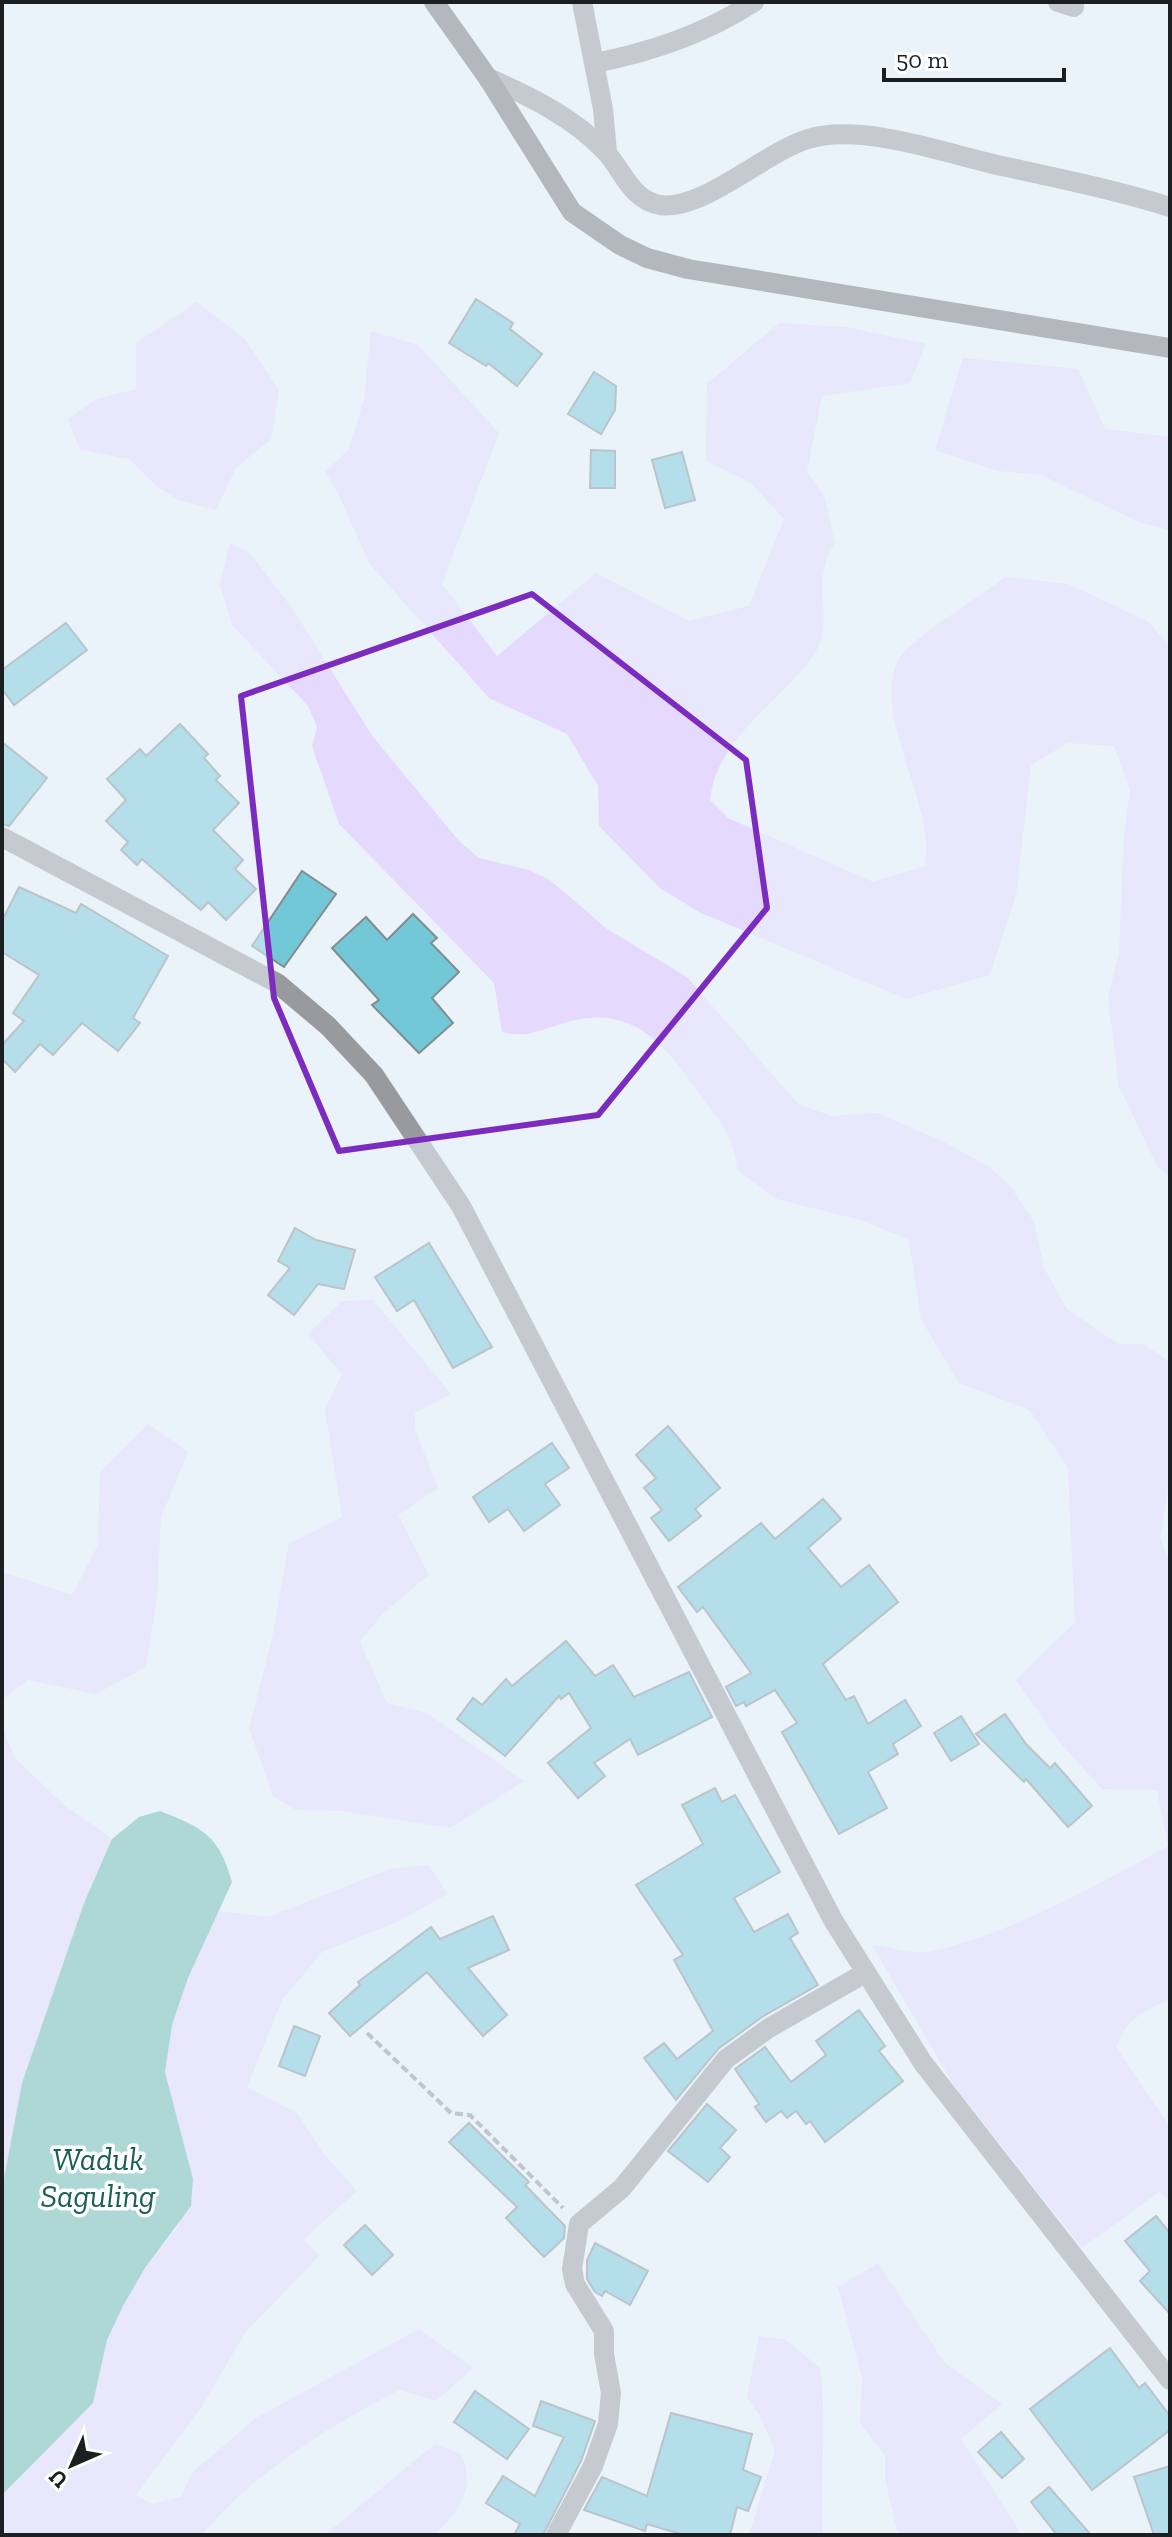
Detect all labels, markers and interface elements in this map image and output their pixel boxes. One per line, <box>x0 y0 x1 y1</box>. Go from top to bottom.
scale bar <box>884 32 1064 82</box>
text: 50 m <box>896 45 949 74</box>
water label: Waduk Saguling <box>41 2140 156 2215</box>
north arrow <box>32 2425 112 2505</box>
text: U <box>43 2464 73 2494</box>

